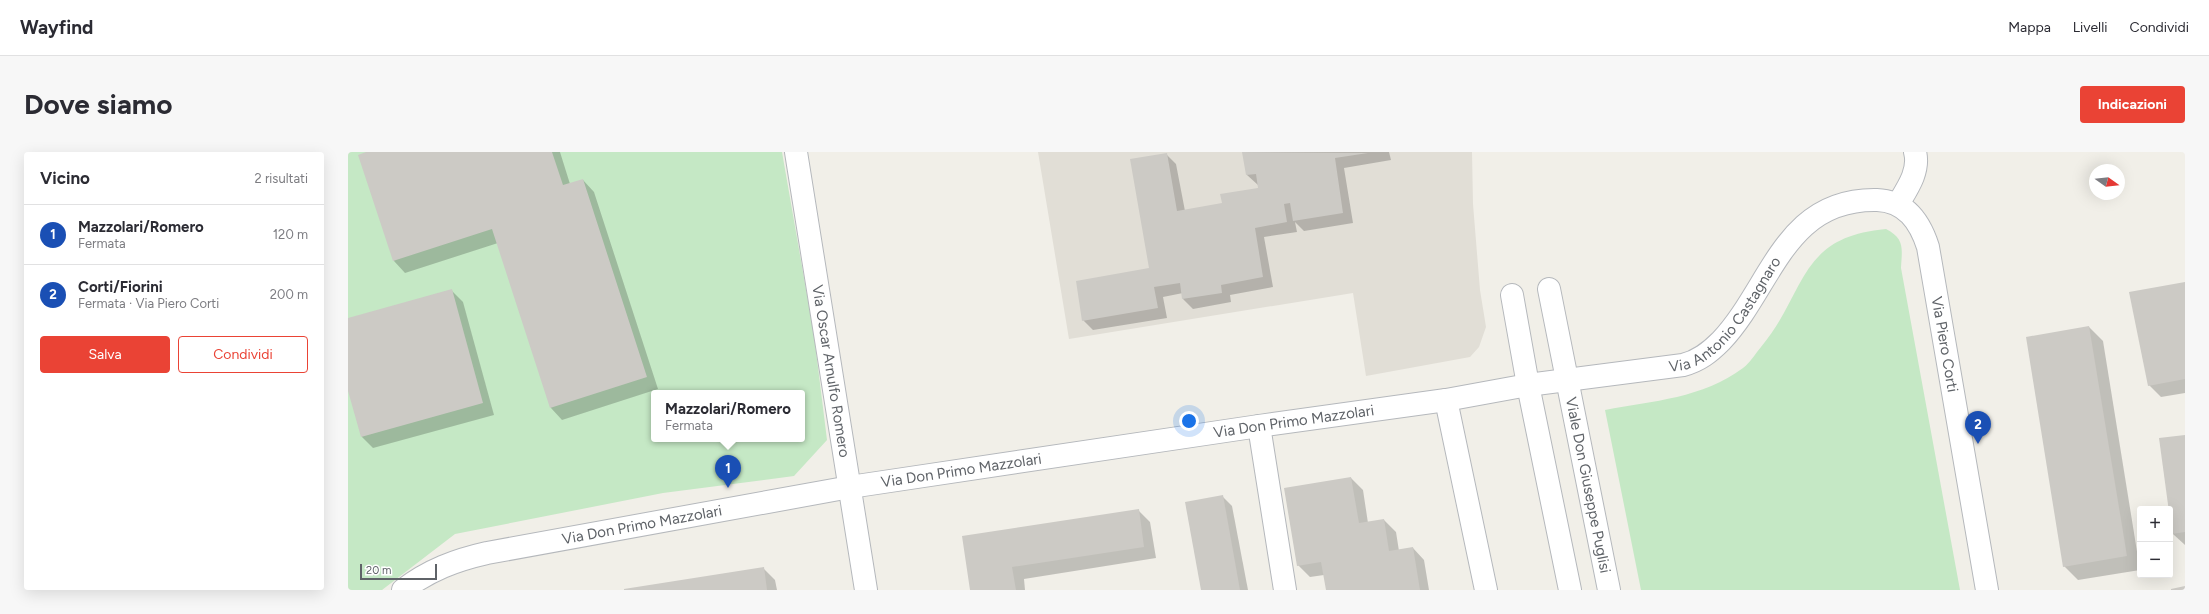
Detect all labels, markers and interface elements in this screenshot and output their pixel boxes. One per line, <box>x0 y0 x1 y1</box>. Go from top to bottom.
text: Wayfind <box>20 16 93 39</box>
text: Mappa <box>2008 19 2051 36</box>
text: Livelli <box>2073 19 2108 36</box>
text: Condividi <box>2130 19 2189 36</box>
button: Indicazioni <box>2080 86 2185 123</box>
text: Dove siamo <box>24 87 173 121</box>
north arrow <box>2089 164 2125 200</box>
text: Vicino <box>40 168 90 188</box>
text: 2 risultati <box>254 171 308 186</box>
text: Mazzolari/Romero <box>78 218 204 236</box>
text: 1 <box>50 227 56 242</box>
text: 120 m <box>273 227 308 242</box>
text: Fermata <box>78 236 126 251</box>
street label: Via Antonio Castagnaro <box>1668 253 1785 376</box>
text: Corti/Fiorini <box>78 278 163 296</box>
street label: Via Oscar Arnulfo Romero <box>808 284 854 459</box>
text: 2 <box>49 287 57 302</box>
text: 200 m <box>270 287 308 302</box>
street label: Via Piero Corti <box>1928 295 1962 394</box>
text: Fermata · Via Piero Corti <box>78 296 219 311</box>
button: Salva <box>40 336 170 373</box>
button: Condividi <box>178 336 308 373</box>
popup <box>651 390 805 442</box>
street label: Viale Don Giuseppe Puglisi <box>1562 396 1614 575</box>
text: Mazzolari/Romero <box>665 400 791 418</box>
street label: Via Don Primo Mazzolari <box>1212 401 1375 442</box>
your location <box>1179 411 1199 431</box>
pin: 2 <box>1965 411 1991 444</box>
text: Fermata <box>665 418 713 433</box>
street label: Via Don Primo Mazzolari <box>880 450 1043 491</box>
pin: 1 <box>715 455 741 488</box>
street label: Via Don Primo Mazzolari <box>561 501 723 548</box>
map controls <box>2137 506 2173 578</box>
button: + <box>2137 506 2173 542</box>
button: − <box>2137 542 2173 578</box>
scale bar <box>360 562 437 581</box>
text: 20 m <box>366 564 391 577</box>

